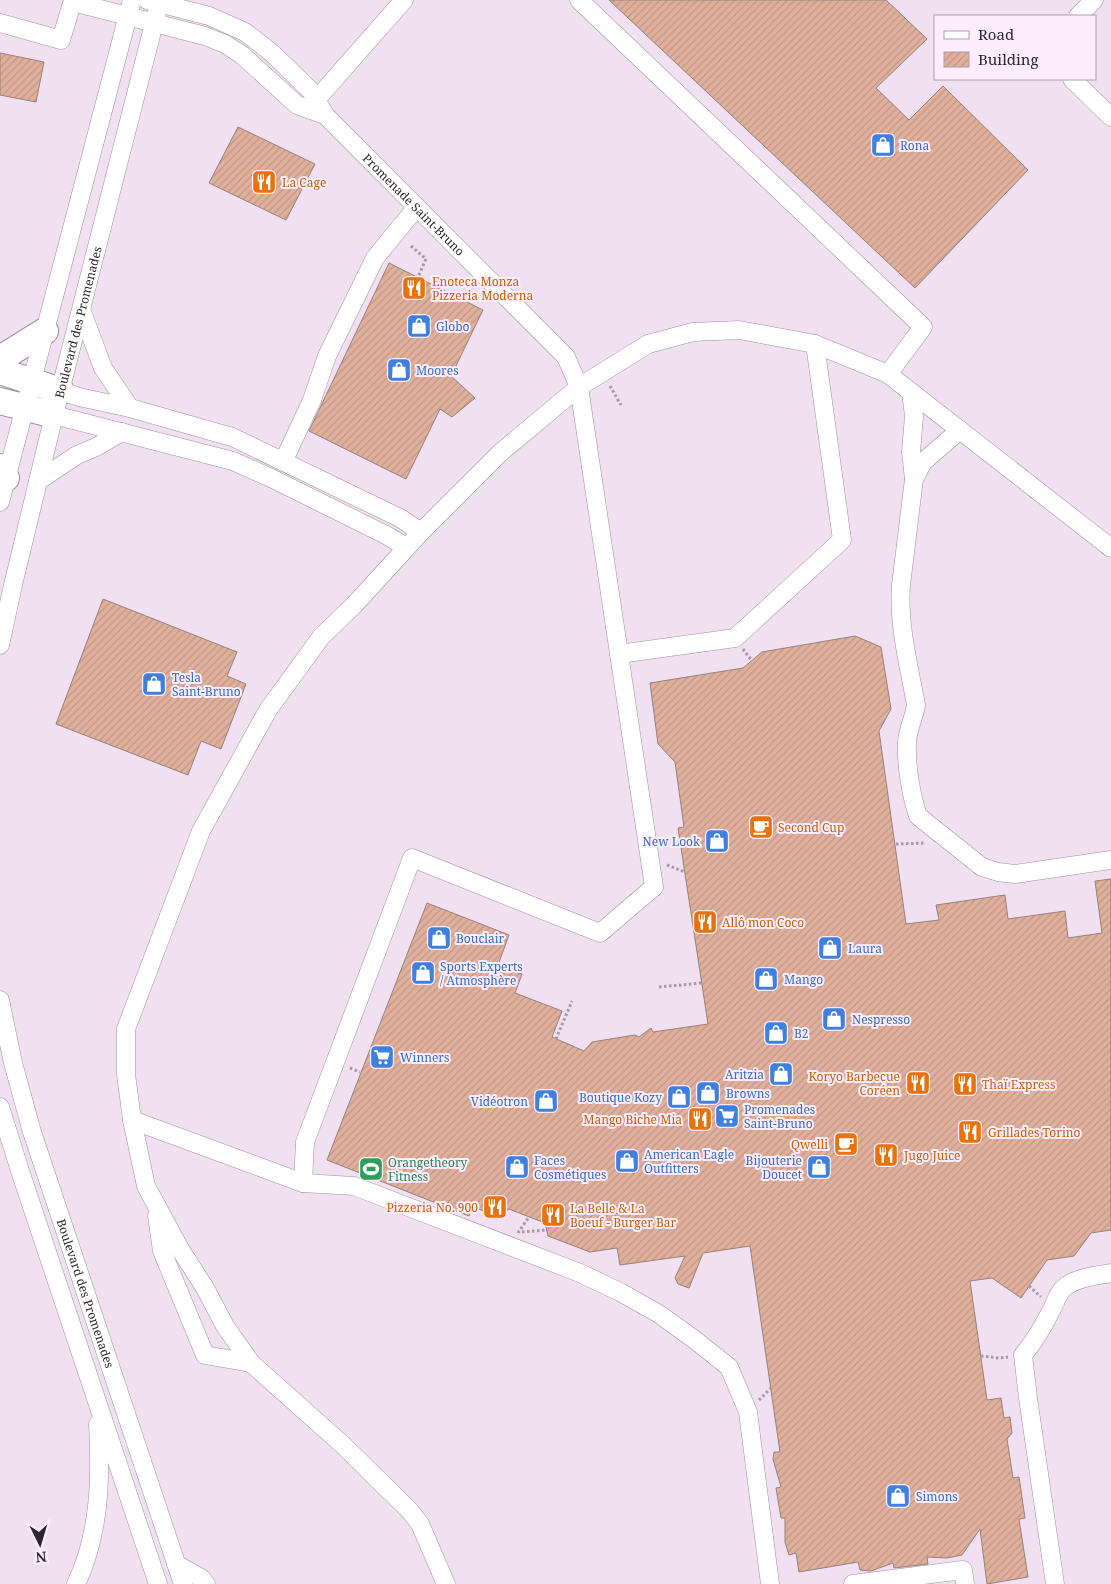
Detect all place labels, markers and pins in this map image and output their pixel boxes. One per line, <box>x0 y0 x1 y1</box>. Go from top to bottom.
shop icon: Rona <box>870 132 896 158</box>
place label: Rona <box>900 137 930 154</box>
restaurant icon: La Cage <box>251 169 277 195</box>
place label: La Cage <box>282 174 326 191</box>
place label: Enoteca Monza Pizzeria Moderna <box>432 273 534 304</box>
restaurant icon: Enoteca Monza Pizzeria Moderna <box>401 275 427 301</box>
shop icon: Globo <box>406 313 432 339</box>
place label: Globo <box>436 318 470 335</box>
shop icon: Moores <box>386 357 412 383</box>
place label: Moores <box>416 362 459 379</box>
place label: Tesla Saint-Bruno <box>172 669 241 700</box>
shop icon: Tesla Saint-Bruno <box>141 671 167 697</box>
cafe icon: Second Cup <box>748 814 774 840</box>
place label: Second Cup <box>778 819 844 836</box>
shop icon: New Look <box>704 828 730 854</box>
place label: New Look <box>643 833 701 850</box>
restaurant icon: Allô mon Coco <box>692 909 718 935</box>
place label: Allô mon Coco <box>722 914 804 931</box>
shop icon: Bouclair <box>426 925 452 951</box>
place label: Bouclair <box>456 930 505 947</box>
shop icon: Laura <box>817 935 843 961</box>
place label: Laura <box>848 940 882 957</box>
place label: Sports Experts / Atmosphère <box>440 958 523 989</box>
shop icon: Sports Experts / Atmosphère <box>410 960 436 986</box>
shop icon: Mango <box>753 966 779 992</box>
place label: Mango <box>784 971 823 988</box>
shop icon: Nespresso <box>821 1006 847 1032</box>
place label: Nespresso <box>852 1011 910 1028</box>
shop icon: B2 <box>763 1020 789 1046</box>
place label: B2 <box>794 1025 809 1042</box>
supermarket icon: Winners <box>369 1044 395 1070</box>
place label: Winners <box>400 1049 449 1066</box>
shop icon: Aritzia <box>768 1061 794 1087</box>
place label: Aritzia <box>725 1066 764 1083</box>
place label: Koryo Barbecue Coréen <box>808 1068 900 1099</box>
restaurant icon: Koryo Barbecue Coréen <box>905 1070 931 1096</box>
restaurant icon: Thaï Express <box>952 1071 978 1097</box>
place label: Thaï Express <box>982 1076 1055 1093</box>
shop icon: Browns <box>695 1080 721 1106</box>
shop icon: Boutique Kozy <box>666 1084 692 1110</box>
place label: Browns <box>726 1085 770 1102</box>
shop icon: Vidéotron <box>533 1088 559 1114</box>
place label: Boutique Kozy <box>579 1089 662 1106</box>
place label: Vidéotron <box>471 1093 528 1110</box>
place label: Promenades Saint-Bruno <box>744 1101 815 1132</box>
supermarket icon: Promenades Saint-Bruno <box>714 1103 740 1129</box>
restaurant icon: Mango Biche Mia <box>687 1106 713 1132</box>
place label: Mango Biche Mia <box>583 1111 682 1128</box>
restaurant icon: Grillades Torino <box>957 1119 983 1145</box>
place label: Grillades Torino <box>988 1124 1080 1141</box>
cafe icon: Qwelli <box>833 1131 859 1157</box>
place label: Qwelli <box>791 1136 828 1153</box>
restaurant icon: Jugo Juice <box>873 1142 899 1168</box>
place label: American Eagle Outfitters <box>644 1146 734 1177</box>
place label: Jugo Juice <box>903 1147 960 1164</box>
shop icon: American Eagle Outfitters <box>614 1148 640 1174</box>
place label: Faces Cosmétiques <box>534 1152 606 1183</box>
place label: Bijouterie Doucet <box>746 1152 802 1183</box>
place label: Orangetheory Fitness <box>388 1154 468 1185</box>
shop icon: Faces Cosmétiques <box>504 1154 530 1180</box>
shop icon: Bijouterie Doucet <box>806 1154 832 1180</box>
sports icon: Orangetheory Fitness <box>358 1156 384 1182</box>
restaurant icon: Pizzeria No. 900 <box>482 1194 508 1220</box>
place label: Pizzeria No. 900 <box>387 1199 478 1216</box>
place label: La Belle & La Boeuf - Burger Bar <box>570 1200 677 1231</box>
restaurant icon: La Belle & La Boeuf - Burger Bar <box>540 1202 566 1228</box>
shop icon: Simons <box>885 1483 911 1509</box>
place label: Simons <box>916 1488 958 1505</box>

